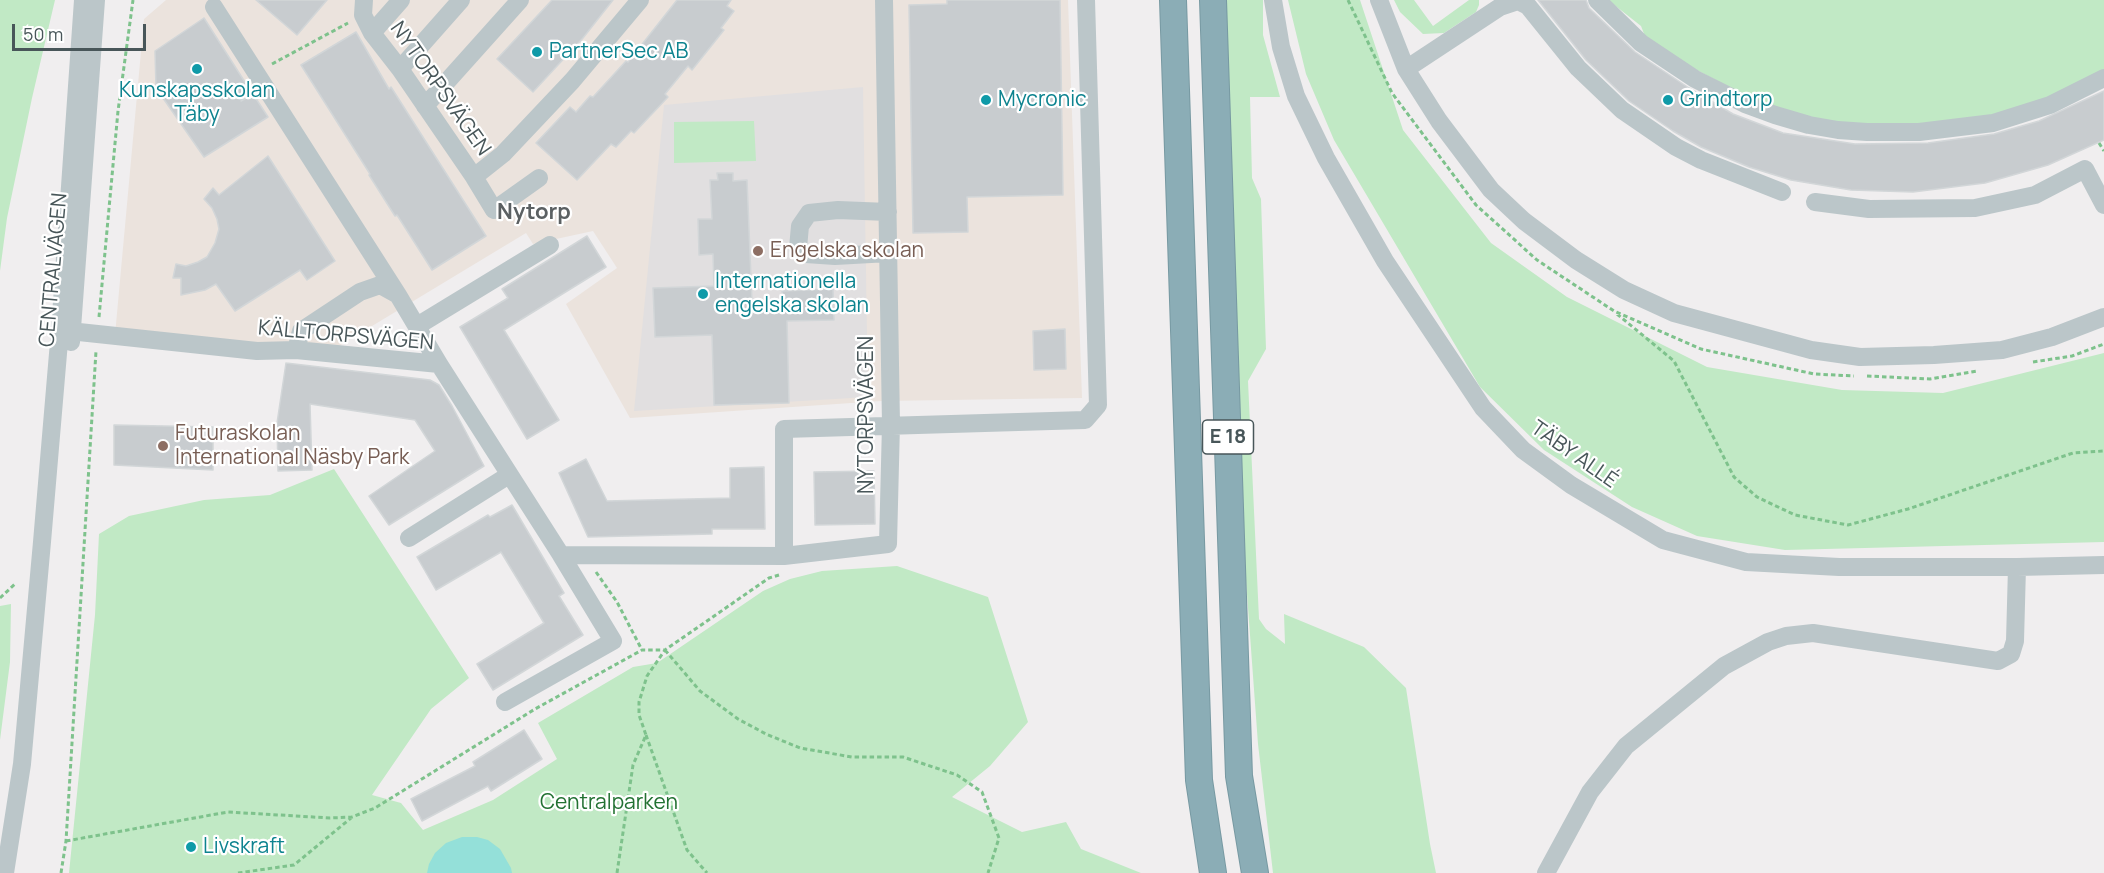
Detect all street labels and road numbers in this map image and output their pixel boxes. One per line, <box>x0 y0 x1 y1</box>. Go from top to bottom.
street label: NYTORPSVÄGEN <box>384 17 496 161</box>
street label: CENTRALVÄGEN <box>35 192 73 348</box>
street label: KÄLLTORPSVÄGEN <box>257 316 435 356</box>
street label: NYTORPSVÄGEN <box>854 336 880 494</box>
street label: TÄBY ALLÉ <box>1526 416 1622 494</box>
road number: E 18 <box>1202 420 1254 454</box>

